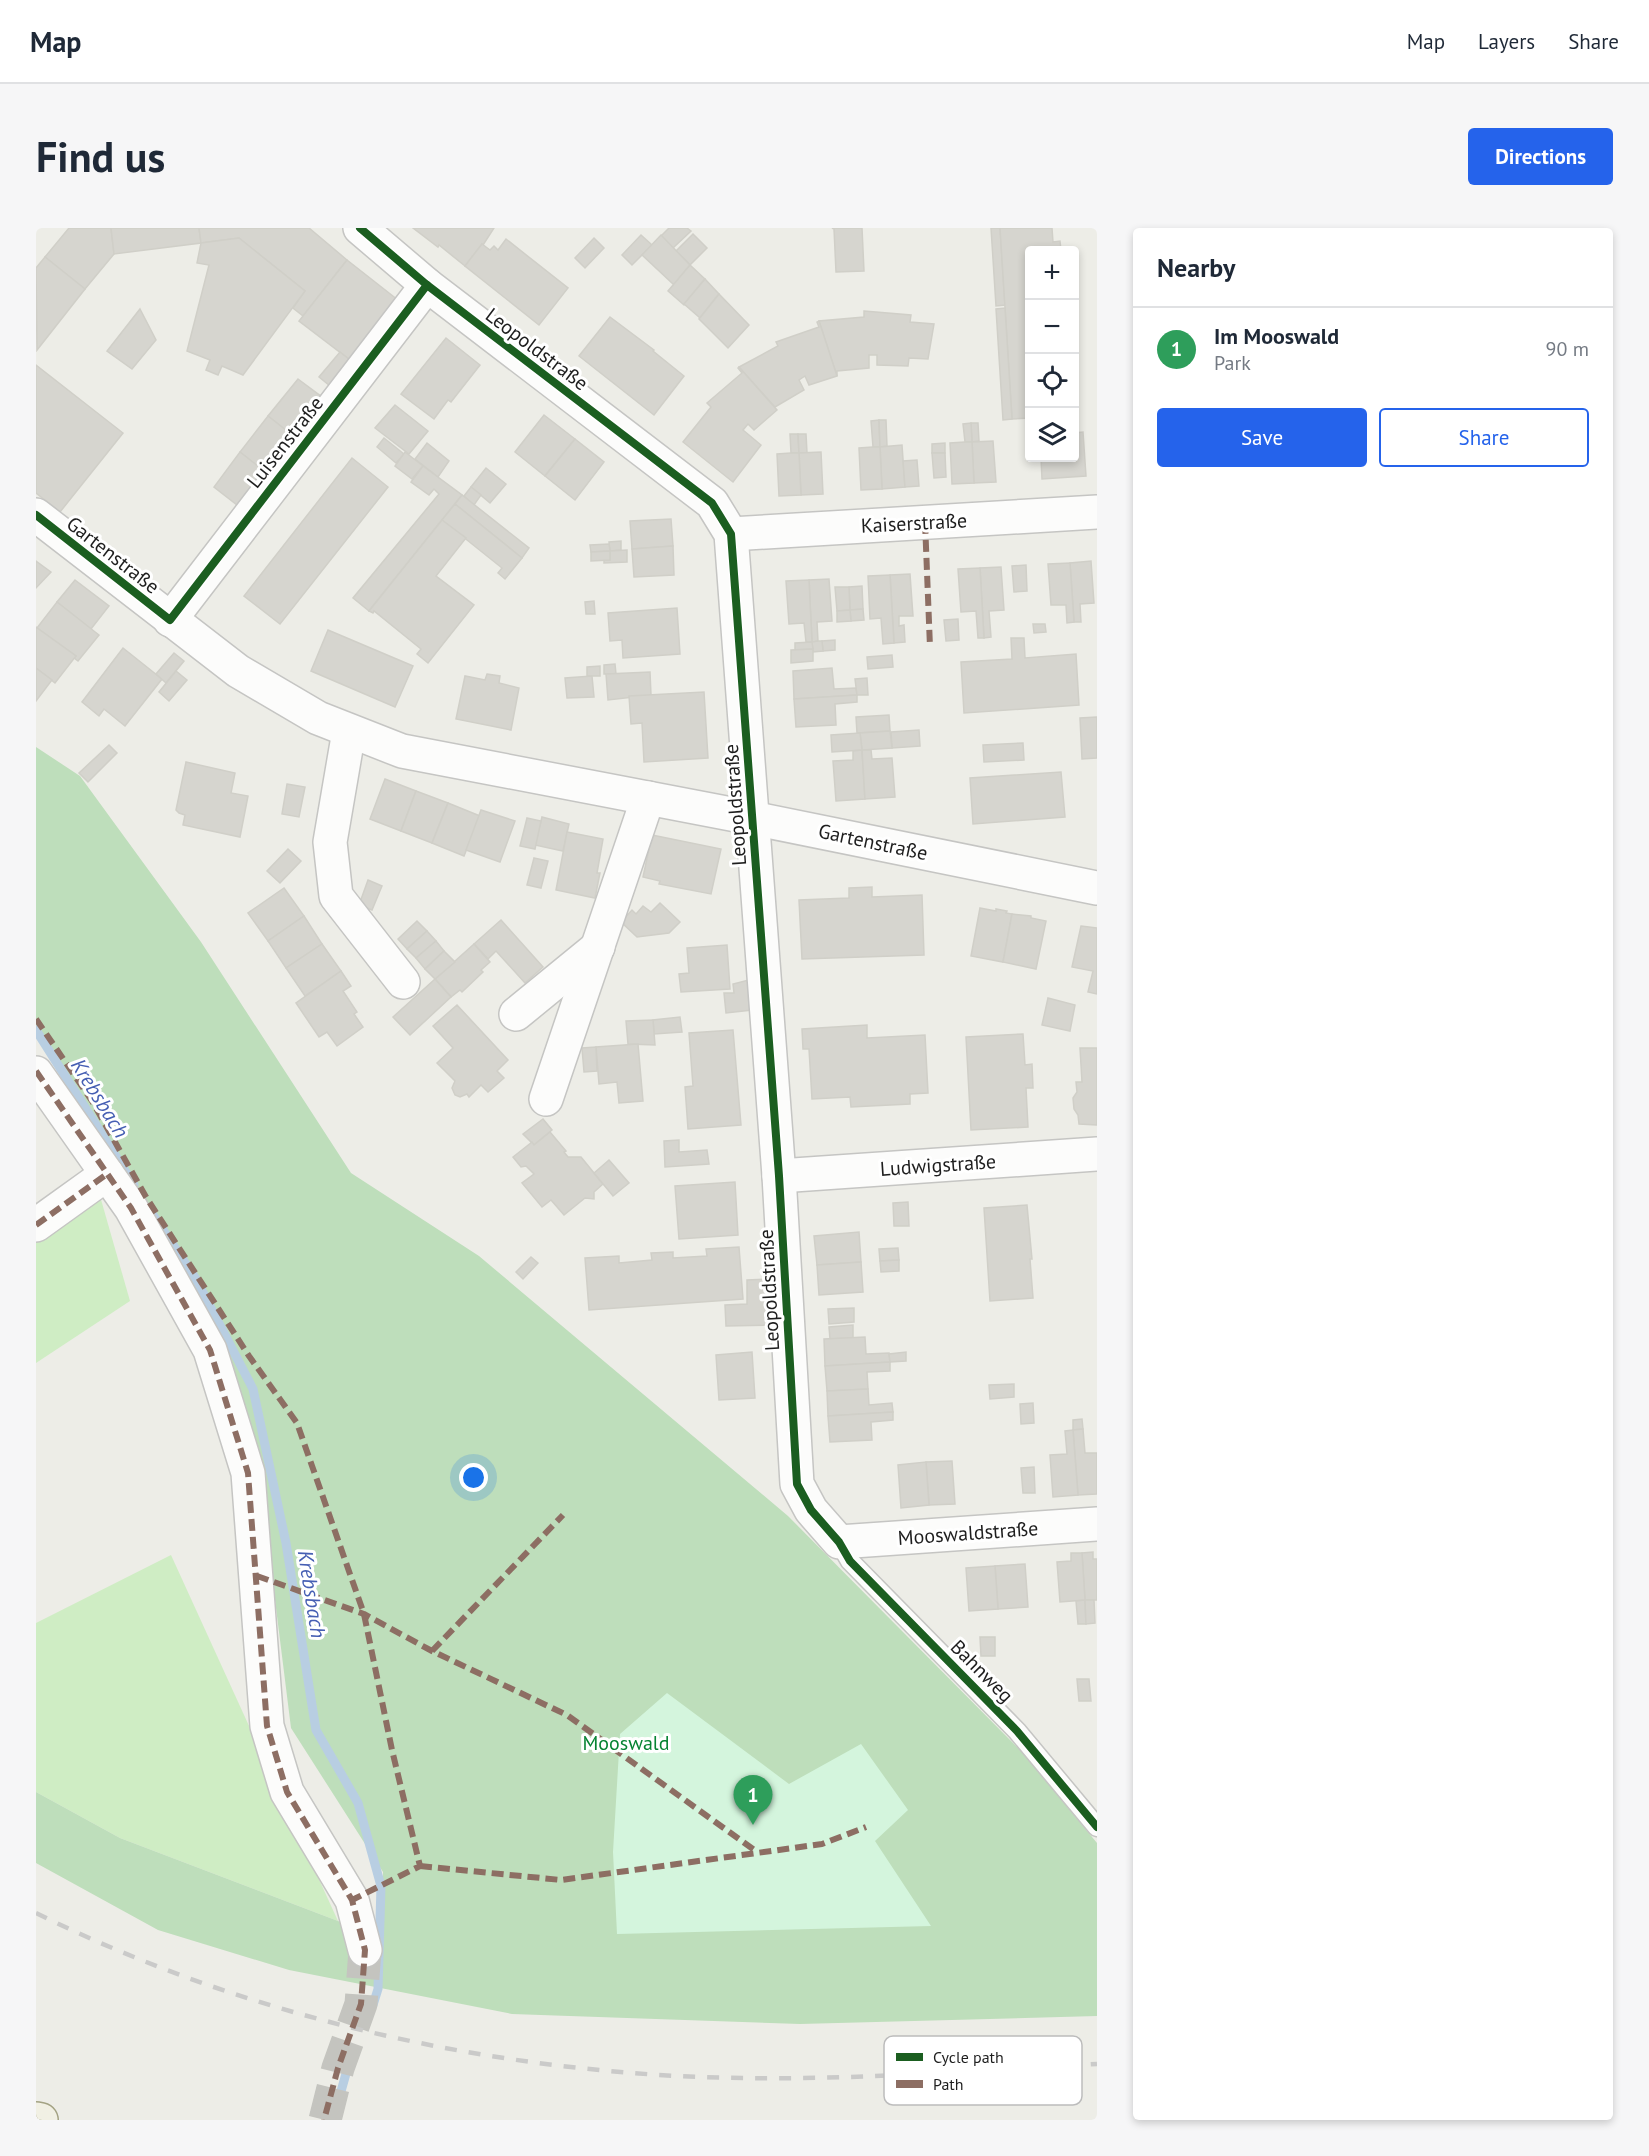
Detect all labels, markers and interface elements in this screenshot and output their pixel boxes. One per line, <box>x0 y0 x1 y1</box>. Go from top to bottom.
text: Map <box>30 23 81 60</box>
text: Map <box>1407 28 1445 55</box>
text: Layers <box>1478 28 1535 55</box>
text: Share <box>1568 28 1619 55</box>
button: Directions <box>1468 128 1613 185</box>
text: Find us <box>36 129 165 184</box>
map controls <box>1025 246 1079 462</box>
button: + <box>1025 246 1079 300</box>
text: Nearby <box>1157 251 1235 284</box>
button: − <box>1025 300 1079 354</box>
street label: Leopoldstraße <box>481 302 593 396</box>
text: Im Mooswald <box>1214 322 1339 350</box>
text: 1 <box>1171 336 1182 362</box>
text: 90 m <box>1546 336 1589 362</box>
text: Park <box>1214 350 1251 376</box>
button: locate <box>1025 354 1079 408</box>
street label: Luisenstraße <box>241 391 329 493</box>
button: layers <box>1025 408 1079 462</box>
button: Save <box>1157 408 1367 467</box>
button: Share <box>1379 408 1589 467</box>
street label: Kaiserstraße <box>860 507 968 539</box>
street label: Gartenstraße <box>61 511 165 599</box>
street label: Leopoldstraße <box>718 743 752 867</box>
street label: Gartenstraße <box>816 818 930 866</box>
water label: Krebsbach <box>65 1053 135 1143</box>
street label: Ludwigstraße <box>879 1148 997 1182</box>
street label: Leopoldstraße <box>753 1228 785 1352</box>
your location <box>459 1463 488 1492</box>
street label: Mooswaldstraße <box>897 1515 1039 1551</box>
water label: Krebsbach <box>292 1548 332 1640</box>
street label: Bahnweg <box>945 1634 1019 1708</box>
park label: Mooswald <box>583 1730 669 1756</box>
pin: 1 <box>734 1776 772 1825</box>
legend <box>884 2036 1082 2105</box>
text: Cycle path <box>933 2047 1004 2067</box>
text: Path <box>933 2074 964 2094</box>

